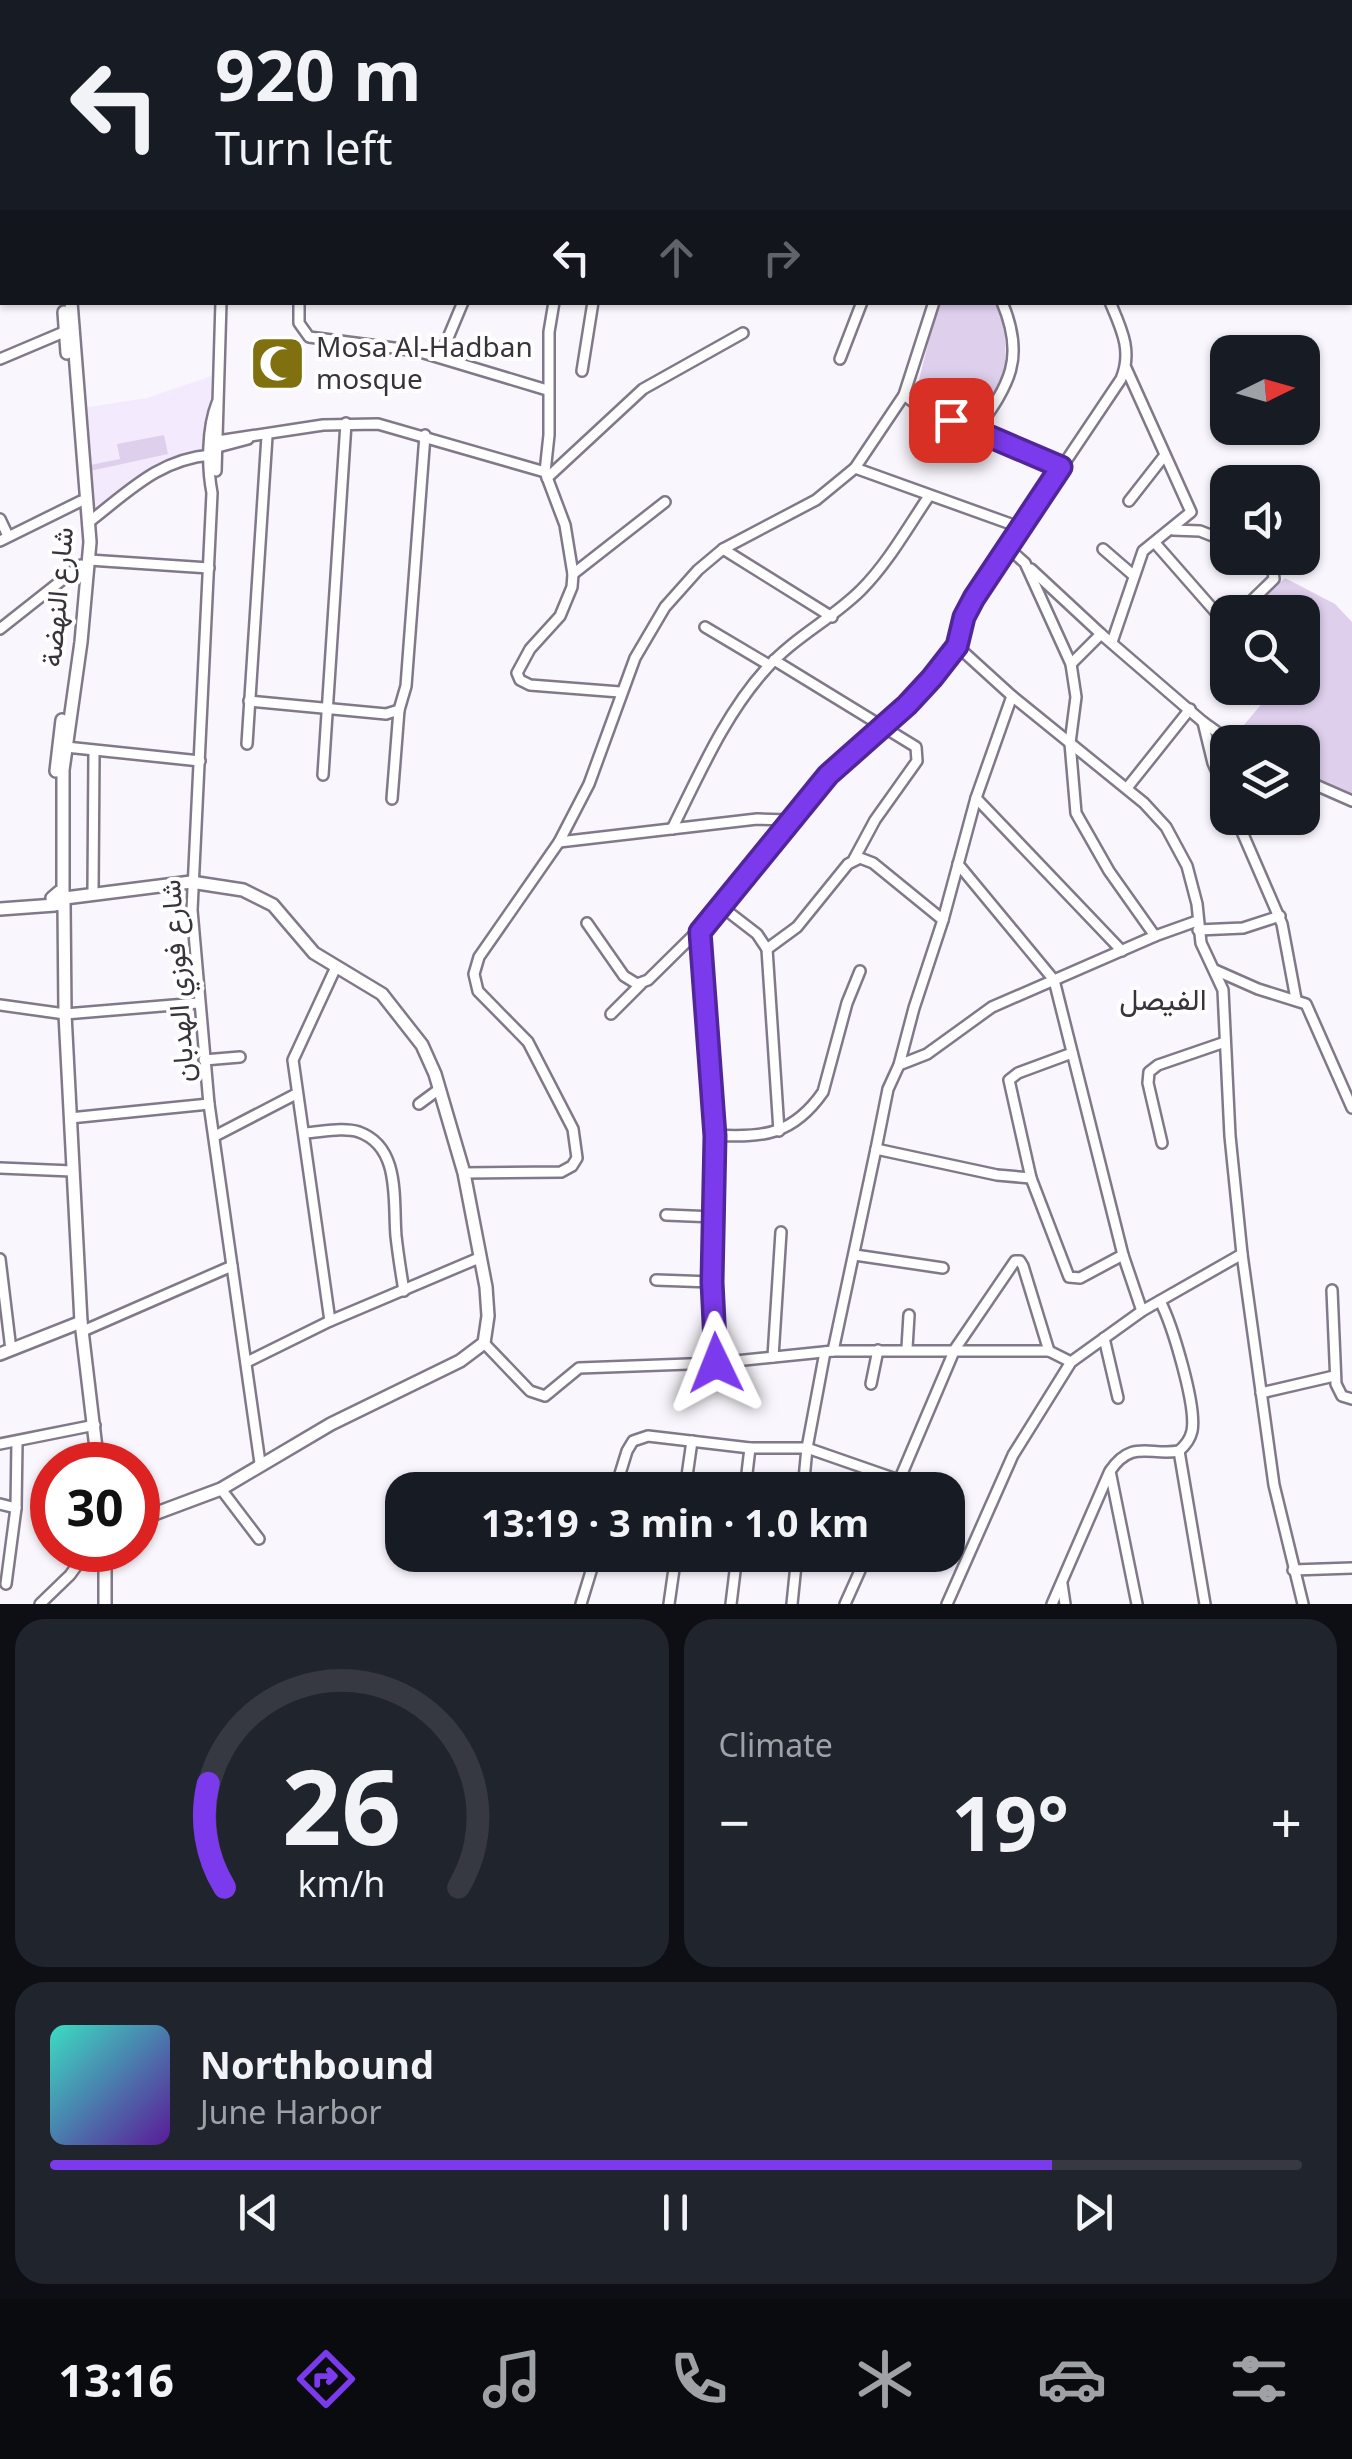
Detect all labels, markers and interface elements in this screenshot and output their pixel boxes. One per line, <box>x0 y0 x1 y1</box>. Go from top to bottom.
text: 920 m <box>215 26 422 122</box>
icon: left <box>50 40 180 170</box>
text: Turn left <box>215 117 392 178</box>
icon: left <box>544 230 599 285</box>
icon: ahead <box>649 230 704 285</box>
icon: right <box>754 230 809 285</box>
place label: Mosa Al-Hadban mosque <box>316 327 533 397</box>
mosque icon: Mosa Al-Hadban mosque <box>247 333 307 393</box>
north arrow <box>1210 335 1320 445</box>
map controls <box>1210 335 1320 835</box>
pin <box>909 378 994 463</box>
icon: arrive <box>924 393 979 448</box>
button: sound <box>1210 465 1320 575</box>
street label: شارع النهضة <box>31 525 82 668</box>
button: search <box>1210 595 1320 705</box>
button: layers <box>1210 725 1320 835</box>
street label: شارع فوزي الهدبان <box>150 878 207 1084</box>
district label: الفيصل <box>1119 978 1207 1019</box>
position arrow <box>664 1311 768 1415</box>
speed limit sign: 30 <box>30 1442 160 1572</box>
text: 13:19 · 3 min · 1.0 km <box>481 1496 869 1548</box>
text: Climate <box>719 1723 833 1766</box>
text: 26 <box>282 1734 401 1875</box>
text: 19° <box>951 1771 1069 1873</box>
text: − <box>719 1784 750 1859</box>
text: + <box>1271 1784 1302 1859</box>
text: km/h <box>298 1859 386 1907</box>
text: Northbound <box>200 2038 434 2090</box>
text: June Harbor <box>200 2090 382 2133</box>
icon: previous <box>231 2185 286 2240</box>
icon: pause <box>648 2185 703 2240</box>
icon: next <box>1066 2185 1121 2240</box>
icon: directions <box>291 2344 361 2414</box>
icon: music <box>477 2344 547 2414</box>
icon: phone <box>664 2344 734 2414</box>
icon: climate <box>850 2344 920 2414</box>
icon: car <box>1037 2344 1107 2414</box>
icon: filters <box>1224 2344 1294 2414</box>
text: 13:16 <box>58 2349 174 2410</box>

